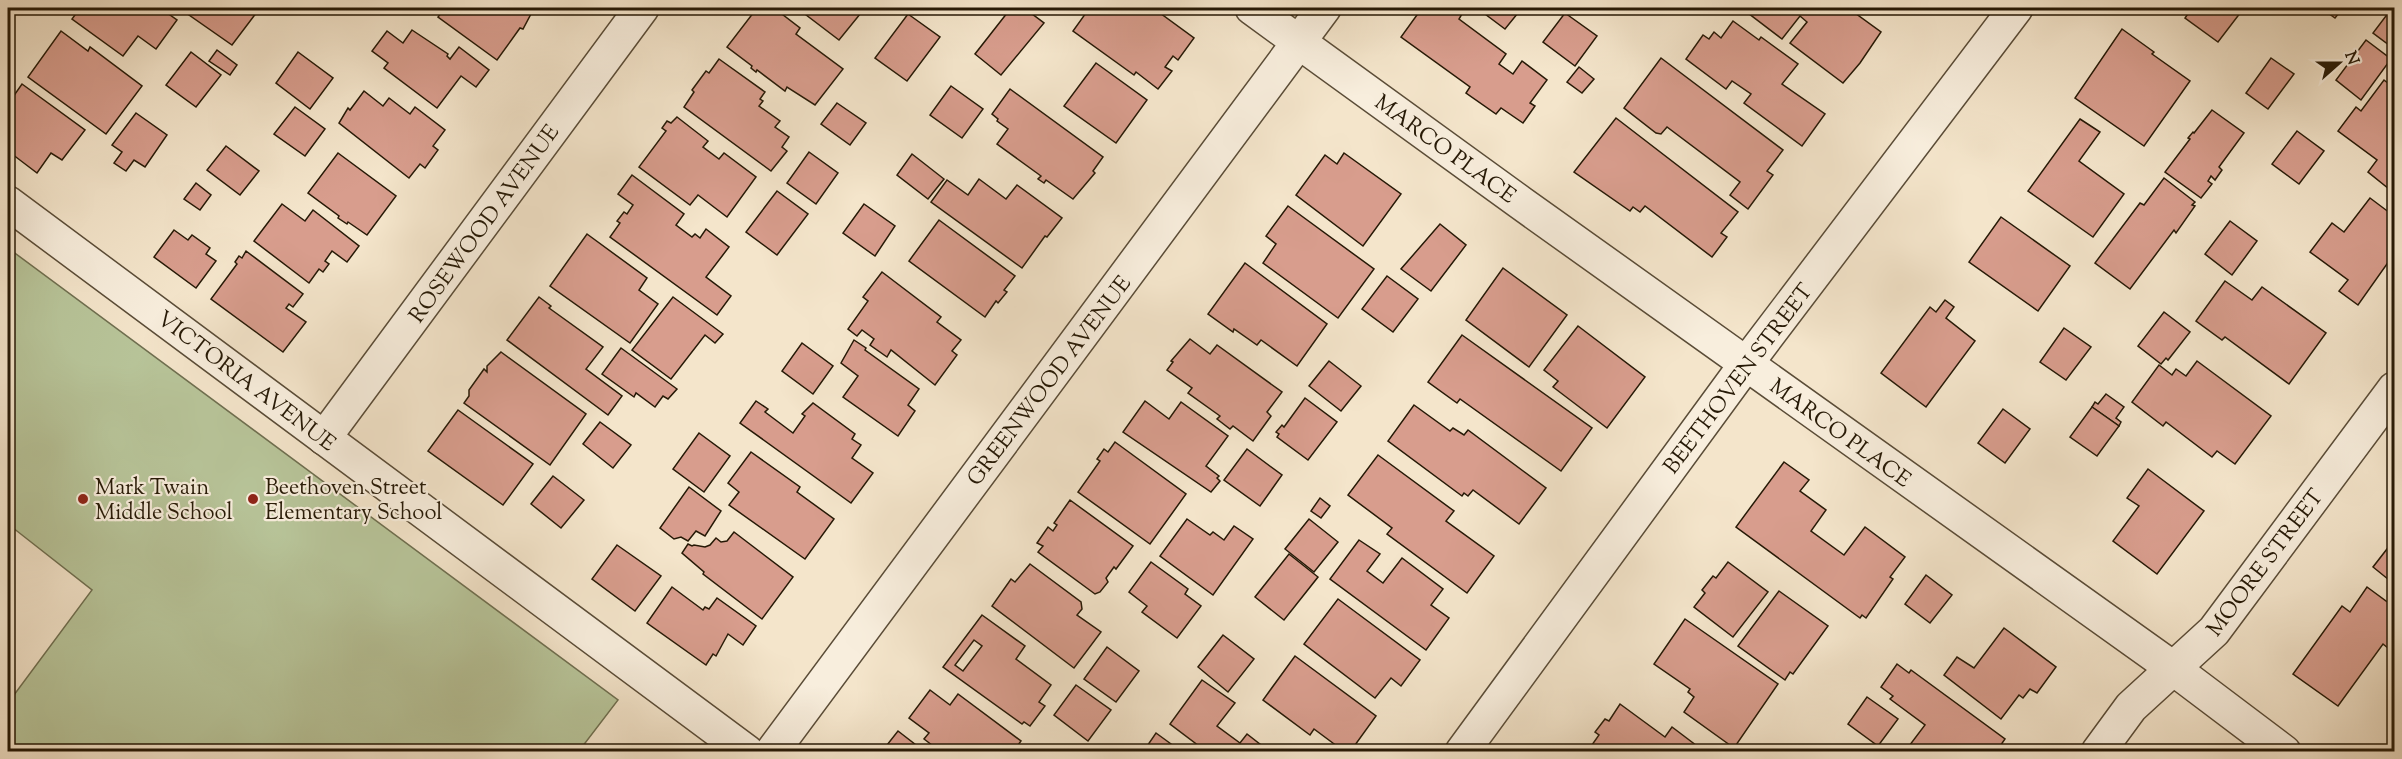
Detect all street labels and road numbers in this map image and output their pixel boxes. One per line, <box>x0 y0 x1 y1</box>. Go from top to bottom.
street label: MARCO PLACE <box>1367 88 1522 213</box>
street label: ROSEWOOD AVENUE <box>402 119 568 331</box>
street label: GREENWOOD AVENUE <box>961 270 1140 494</box>
street label: BEETHOVEN STREET <box>1657 277 1822 482</box>
street label: VICTORIA AVENUE <box>149 304 342 461</box>
street label: MARCO PLACE <box>1762 372 1917 497</box>
street label: MOORE STREET <box>2200 483 2333 644</box>

